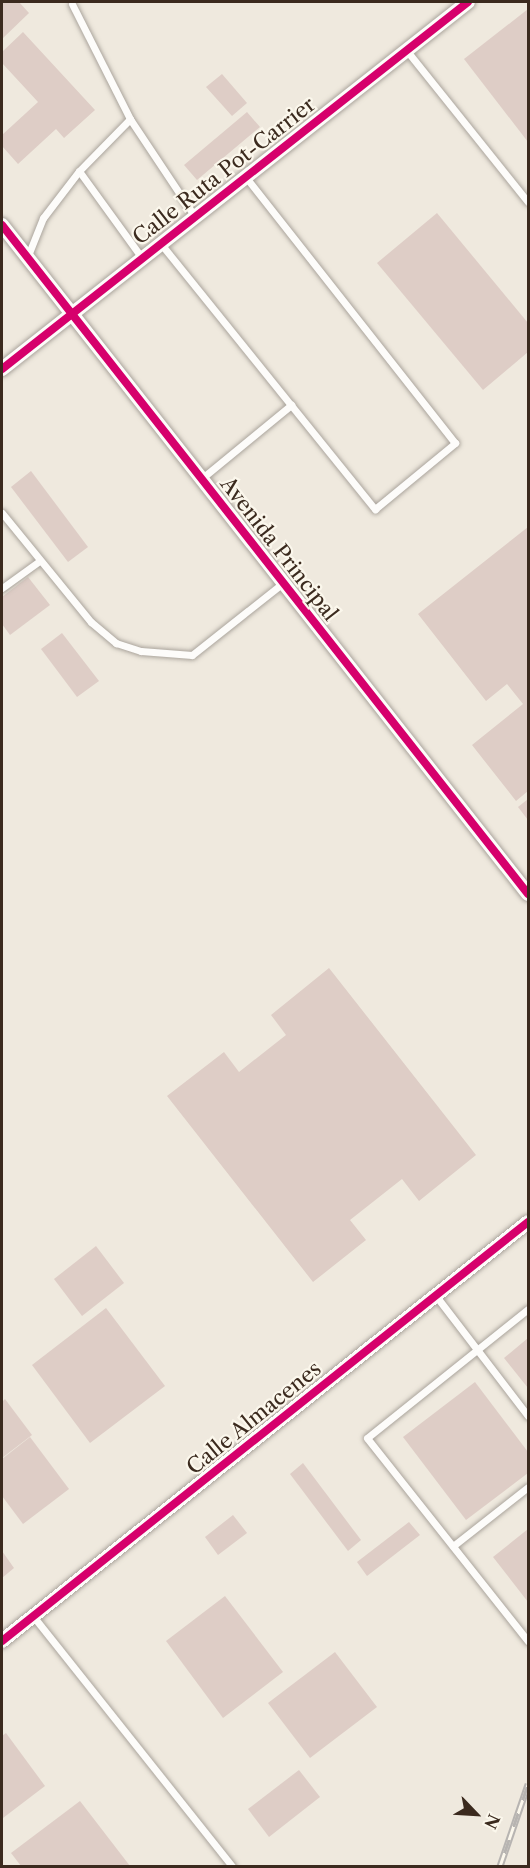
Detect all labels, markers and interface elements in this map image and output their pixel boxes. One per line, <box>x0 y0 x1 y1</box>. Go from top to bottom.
street label: Calle Ruta Pot-Carrier <box>128 92 320 250</box>
street label: Avenida Principal <box>215 472 343 626</box>
street label: Calle Almacenes <box>181 1356 327 1480</box>
north arrow <box>446 1784 506 1844</box>
text: N <box>480 1811 504 1832</box>

